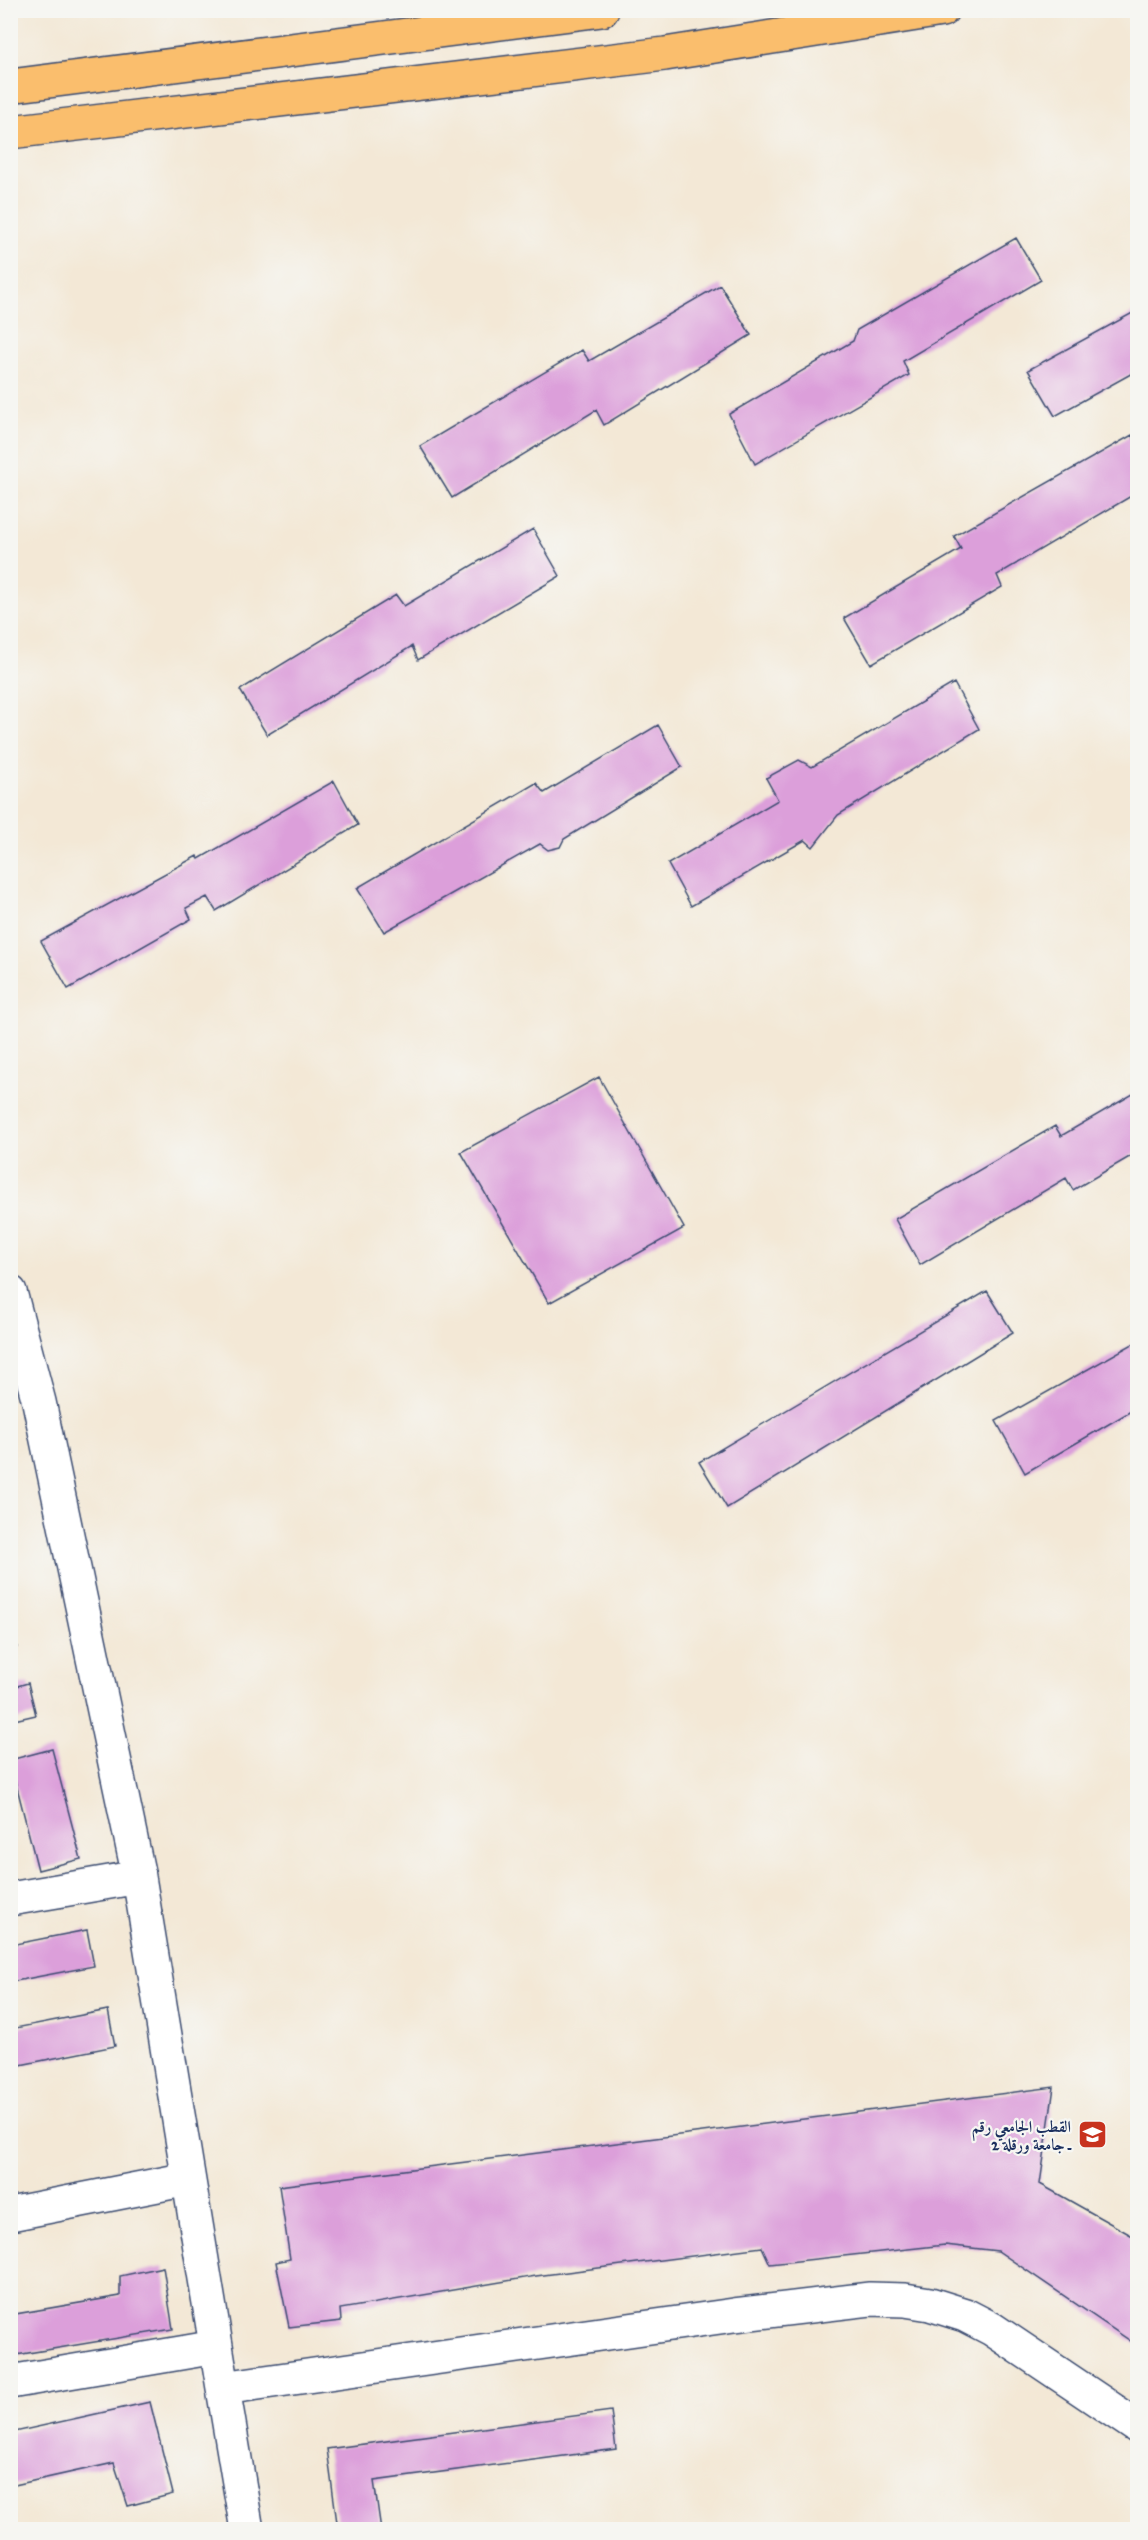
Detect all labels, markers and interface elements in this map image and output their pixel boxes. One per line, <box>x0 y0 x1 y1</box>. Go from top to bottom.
place label: القطب الجامعي رقم 2 ـ جامعة ورقلة <box>972 2117 1072 2154</box>
school or university icon: القطب الجامعي رقم 2 ـ جامعة ورقلة <box>1076 2119 1108 2151</box>

